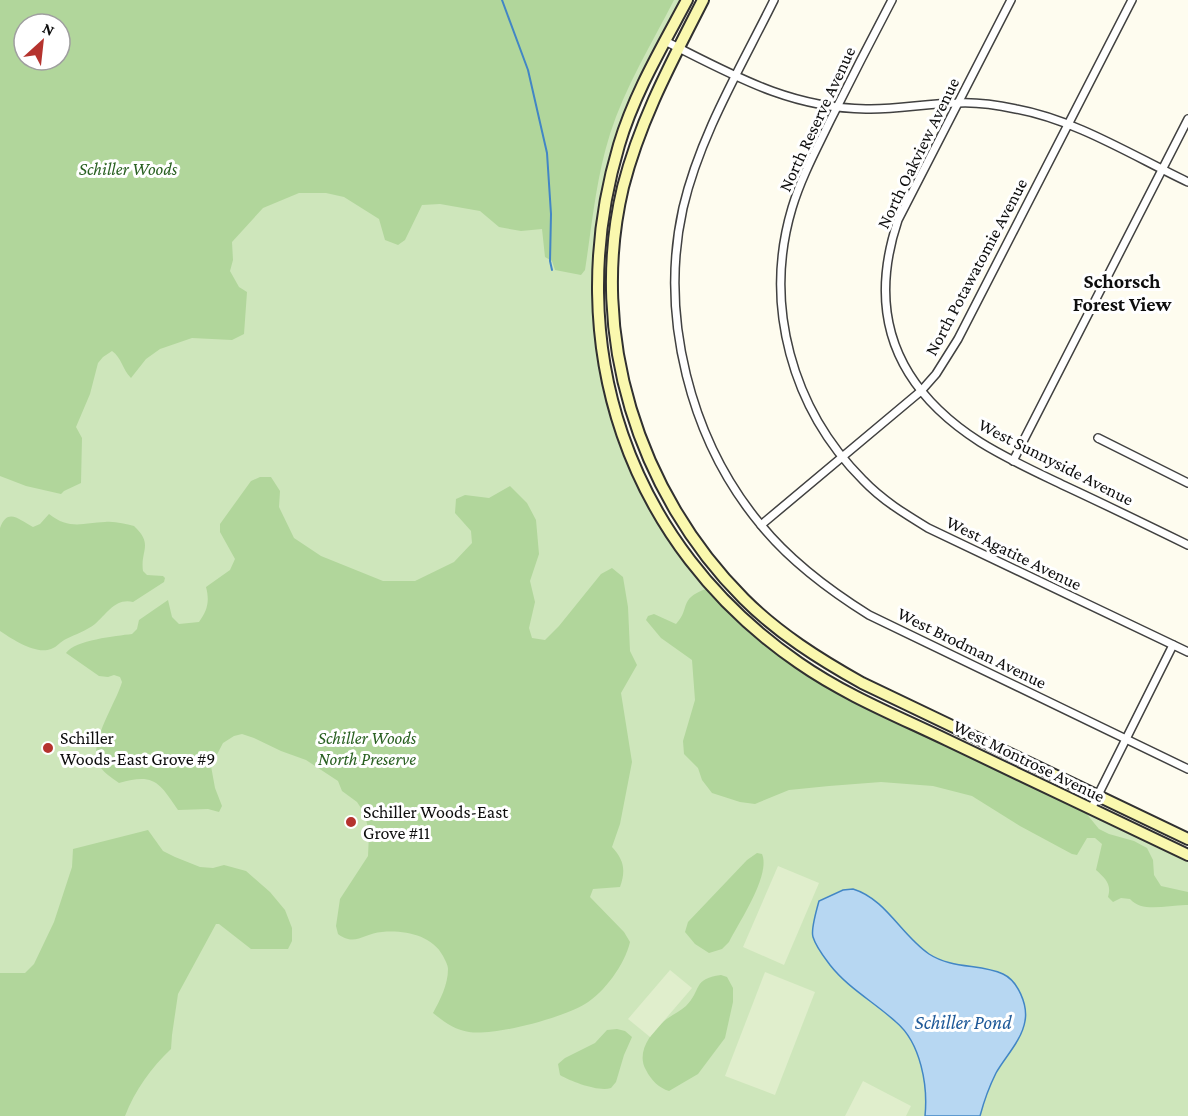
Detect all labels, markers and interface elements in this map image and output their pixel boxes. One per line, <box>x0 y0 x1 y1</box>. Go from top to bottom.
north arrow <box>12 12 72 72</box>
text: N <box>40 19 57 39</box>
street label: North Reserve Avenue <box>775 43 859 195</box>
street label: North Oakview Avenue <box>873 74 963 232</box>
park label: Schiller Woods <box>79 159 178 179</box>
street label: North Potawatomie Avenue <box>921 175 1031 359</box>
district label: Schorsch Forest View <box>1073 270 1172 315</box>
street label: West Sunnyside Avenue <box>975 414 1137 510</box>
street label: West Agatite Avenue <box>943 512 1085 594</box>
street label: West Brodman Avenue <box>894 603 1050 693</box>
street label: West Montrose Avenue <box>950 716 1108 806</box>
place label: Schiller Woods-East Grove #9 <box>60 728 215 769</box>
park label: Schiller Woods North Preserve <box>318 728 417 769</box>
marker: Schiller Woods-East Grove #9 <box>41 741 55 755</box>
place label: Schiller Woods-East Grove #11 <box>363 802 509 843</box>
marker: Schiller Woods-East Grove #11 <box>344 815 358 829</box>
water label: Schiller Pond <box>914 1011 1012 1033</box>

